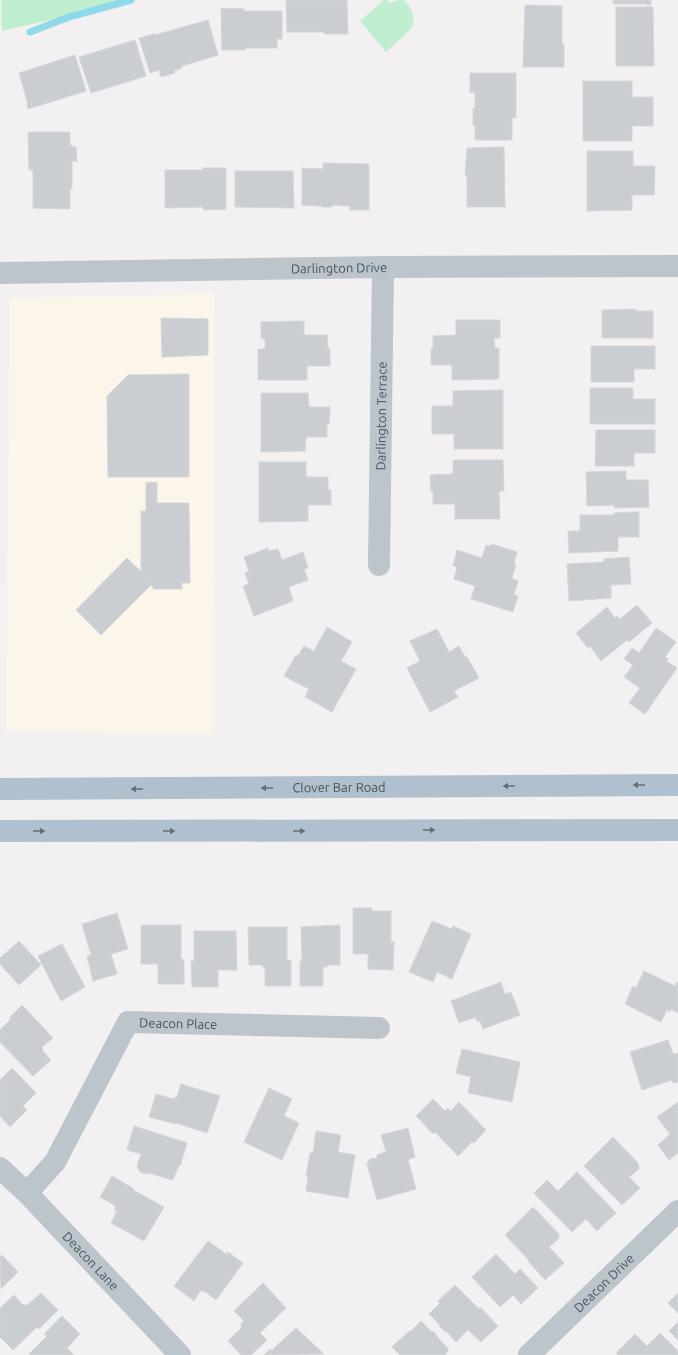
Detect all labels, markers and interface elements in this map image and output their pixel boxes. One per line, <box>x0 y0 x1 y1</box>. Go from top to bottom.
street label: Darlington Drive <box>291 260 387 275</box>
street label: Darlington Terrace <box>373 361 389 471</box>
street label: Clover Bar Road <box>292 780 386 794</box>
one-way arrow <box>632 782 645 788</box>
one-way arrow <box>502 783 515 789</box>
one-way arrow <box>131 785 143 792</box>
one-way arrow <box>260 785 273 791</box>
one-way arrow <box>423 827 436 833</box>
one-way arrow <box>33 828 46 834</box>
one-way arrow <box>163 828 176 834</box>
one-way arrow <box>293 828 306 834</box>
street label: Deacon Place <box>139 1015 218 1031</box>
street label: Deacon Lane <box>60 1229 122 1293</box>
street label: Deacon Drive <box>571 1251 637 1315</box>

